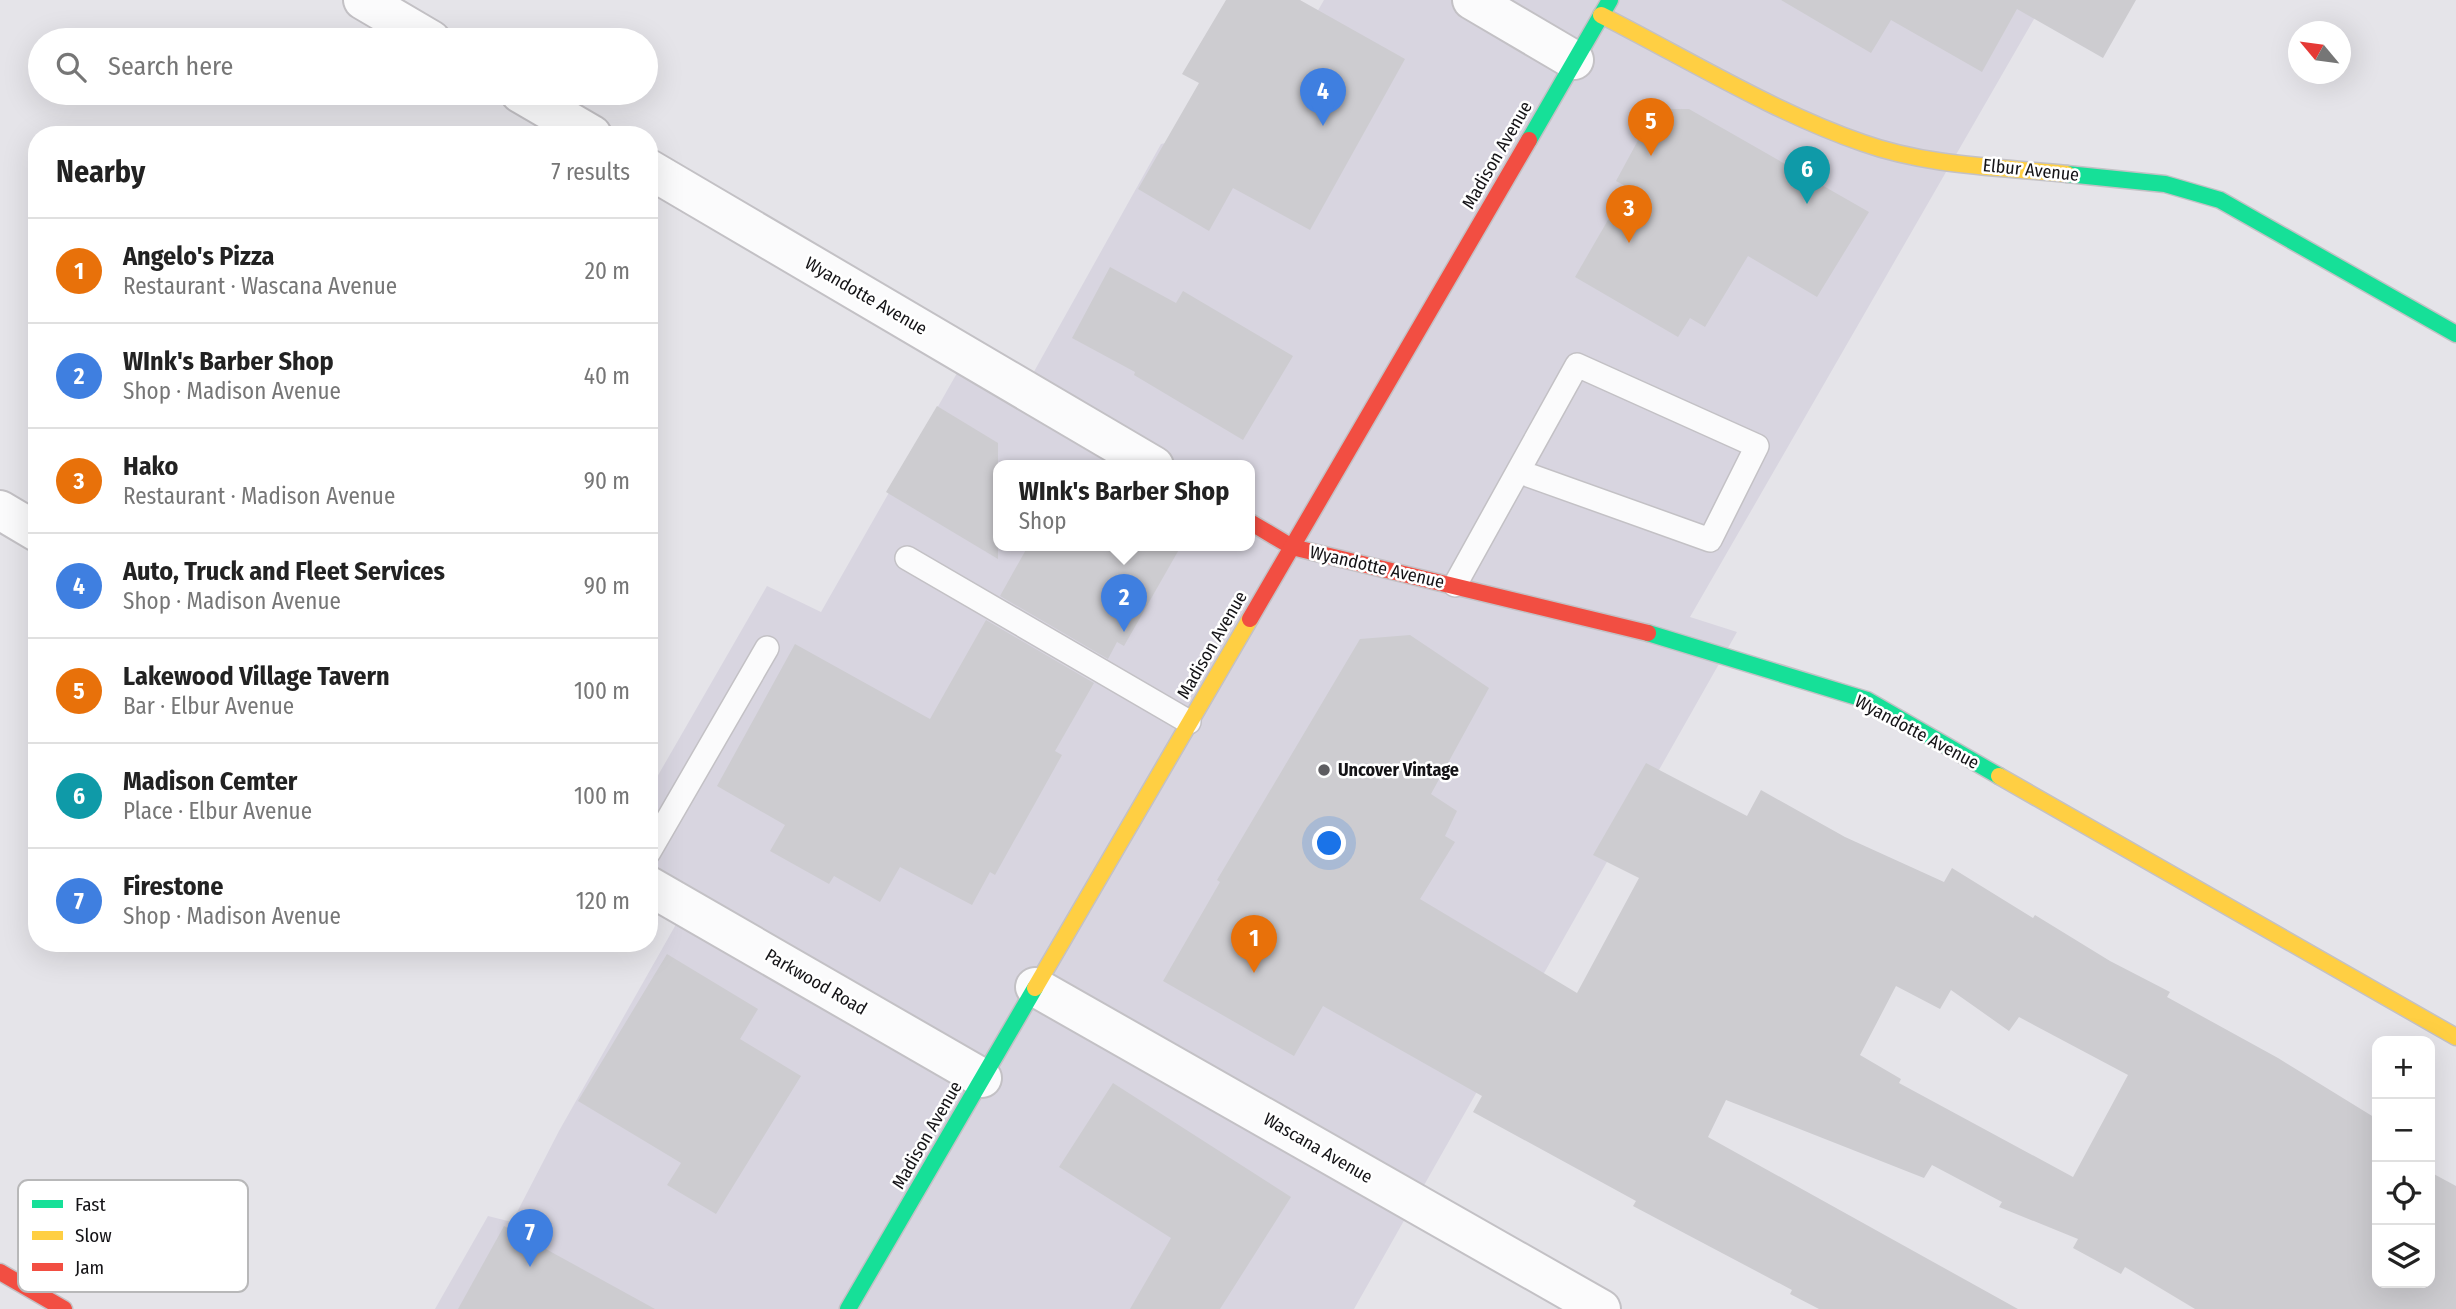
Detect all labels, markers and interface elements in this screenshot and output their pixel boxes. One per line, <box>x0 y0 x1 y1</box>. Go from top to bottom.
north arrow <box>2288 21 2351 84</box>
search box <box>28 28 658 105</box>
icon: search <box>52 48 90 86</box>
text: Search here <box>108 51 233 82</box>
pin: 4 <box>1300 68 1346 126</box>
street label: Madison Avenue <box>1457 97 1537 213</box>
pin: 5 <box>1628 98 1674 156</box>
pin: 6 <box>1784 146 1830 204</box>
text: Nearby <box>56 154 145 190</box>
street label: Elbur Avenue <box>1982 154 2080 186</box>
text: 7 results <box>551 158 630 186</box>
pin: 3 <box>1606 185 1652 243</box>
text: Angelo's Pizza <box>123 241 275 272</box>
street label: Wyandotte Avenue <box>801 252 931 340</box>
text: 1 <box>74 257 84 285</box>
text: 20 m <box>585 257 630 285</box>
text: Restaurant · Wascana Avenue <box>123 272 397 300</box>
text: WInk's Barber Shop <box>123 346 334 377</box>
text: 2 <box>74 362 84 390</box>
text: 40 m <box>584 362 630 390</box>
text: Shop · Madison Avenue <box>123 377 341 405</box>
text: Hako <box>123 451 178 482</box>
popup <box>993 460 1255 551</box>
text: 3 <box>74 467 84 495</box>
text: 90 m <box>584 467 630 495</box>
text: WInk's Barber Shop <box>1019 476 1229 507</box>
text: Restaurant · Madison Avenue <box>123 482 395 510</box>
text: Shop <box>1019 507 1067 535</box>
street label: Wyandotte Avenue <box>1308 541 1447 593</box>
text: Auto, Truck and Fleet Services <box>123 556 445 587</box>
text: 4 <box>73 572 85 600</box>
text: 90 m <box>584 572 630 600</box>
pin: 2 <box>1101 574 1147 632</box>
text: Shop · Madison Avenue <box>123 587 341 615</box>
street label: Madison Avenue <box>1172 587 1252 703</box>
text: Lakewood Village Tavern <box>123 661 390 692</box>
text: 5 <box>73 677 85 705</box>
text: 100 m <box>574 677 630 705</box>
street label: Wyandotte Avenue <box>1851 690 1983 774</box>
text: Bar · Elbur Avenue <box>123 692 294 720</box>
place label: Uncover Vintage <box>1338 759 1459 781</box>
marker: Uncover Vintage <box>1316 762 1332 778</box>
text: Madison Cemter <box>123 766 297 797</box>
text: 6 <box>73 782 85 810</box>
text: 100 m <box>574 782 630 810</box>
text: Place · Elbur Avenue <box>123 797 312 825</box>
your location <box>1312 826 1346 860</box>
text: Firestone <box>123 871 223 902</box>
text: 7 <box>74 887 84 915</box>
text: 120 m <box>576 887 630 915</box>
text: Shop · Madison Avenue <box>123 902 341 930</box>
pin: 1 <box>1231 915 1277 973</box>
street label: Parkwood Road <box>761 944 871 1020</box>
map controls <box>2372 1036 2435 1288</box>
button: + <box>2372 1036 2435 1099</box>
street label: Madison Avenue <box>887 1077 967 1193</box>
button: − <box>2372 1099 2435 1162</box>
street label: Wascana Avenue <box>1260 1108 1377 1188</box>
button: locate <box>2372 1162 2435 1225</box>
legend <box>18 1180 248 1292</box>
text: Fast <box>75 1193 106 1216</box>
pin: 7 <box>507 1209 553 1267</box>
text: Slow <box>75 1224 112 1247</box>
button: layers <box>2372 1225 2435 1288</box>
text: Jam <box>75 1256 104 1279</box>

